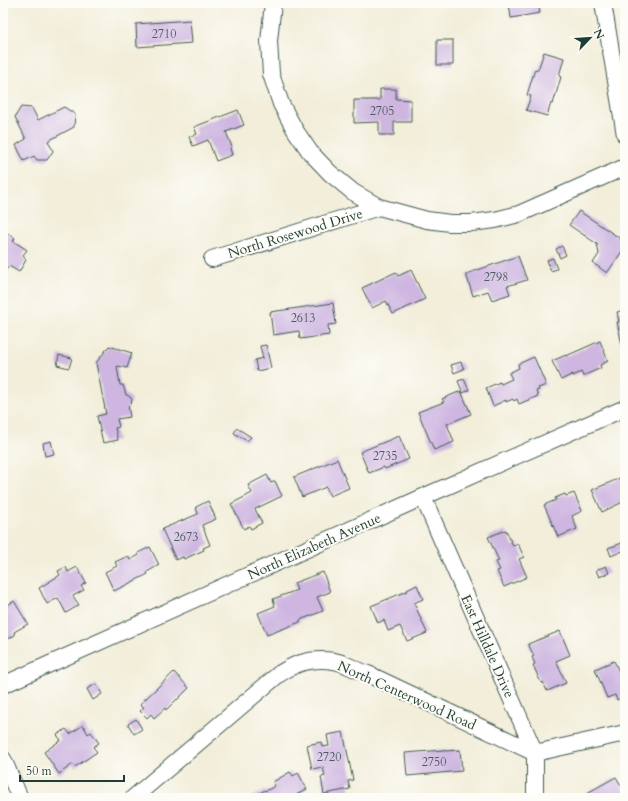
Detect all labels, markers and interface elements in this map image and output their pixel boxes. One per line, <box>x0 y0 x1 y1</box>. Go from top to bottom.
north arrow <box>570 18 610 58</box>
house number: 2710 <box>152 26 176 42</box>
text: N <box>590 26 608 42</box>
house number: 2705 <box>370 103 394 119</box>
street label: North Rosewood Drive <box>225 204 365 263</box>
house number: 2798 <box>484 269 508 285</box>
house number: 2613 <box>291 310 315 326</box>
house number: 2735 <box>373 448 397 464</box>
street label: North Elizabeth Avenue <box>245 508 384 584</box>
house number: 2673 <box>174 529 198 545</box>
street label: East Hilldale Drive <box>456 591 519 701</box>
street label: North Centerwood Road <box>335 656 480 735</box>
house number: 2720 <box>317 749 341 765</box>
house number: 2750 <box>422 754 446 770</box>
scale bar <box>20 757 124 783</box>
text: 50 m <box>26 763 53 779</box>

